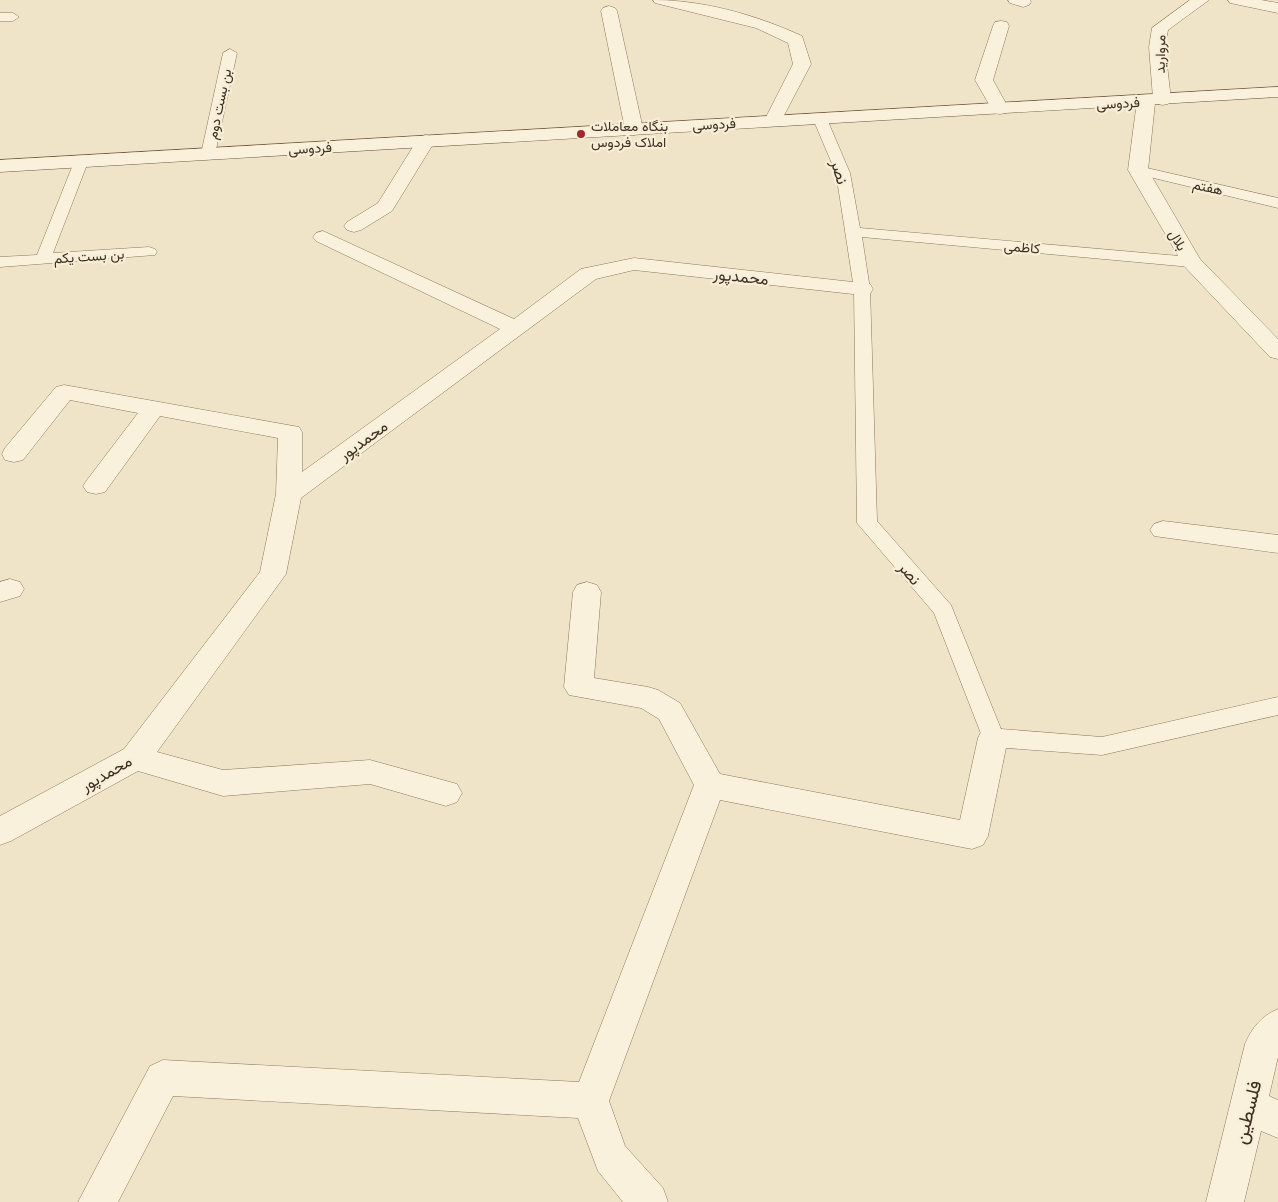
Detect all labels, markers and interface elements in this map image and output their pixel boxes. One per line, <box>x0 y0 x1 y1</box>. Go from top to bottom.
street label: مروارید <box>1150 34 1169 74</box>
street label: بن بست دوم <box>202 67 235 141</box>
street label: فردوسی <box>1096 92 1140 113</box>
street label: فردوسی <box>692 113 736 134</box>
place label: بنگاه معاملات املاک فردوس <box>591 116 668 151</box>
marker: بنگاه معاملات املاک فردوس <box>575 128 587 140</box>
street label: فردوسی <box>288 137 332 158</box>
street label: نصر <box>826 156 854 187</box>
street label: هفتم <box>1191 174 1225 199</box>
street label: بلال <box>1164 226 1192 254</box>
street label: کاظمی <box>1003 235 1041 258</box>
street label: بن بست یکم <box>53 244 125 267</box>
street label: محمدپور <box>711 262 770 291</box>
street label: محمدپور <box>333 415 393 467</box>
street label: نصر <box>893 556 926 589</box>
street label: محمدپور <box>76 750 136 798</box>
street label: فلسطین <box>1227 1077 1267 1147</box>

